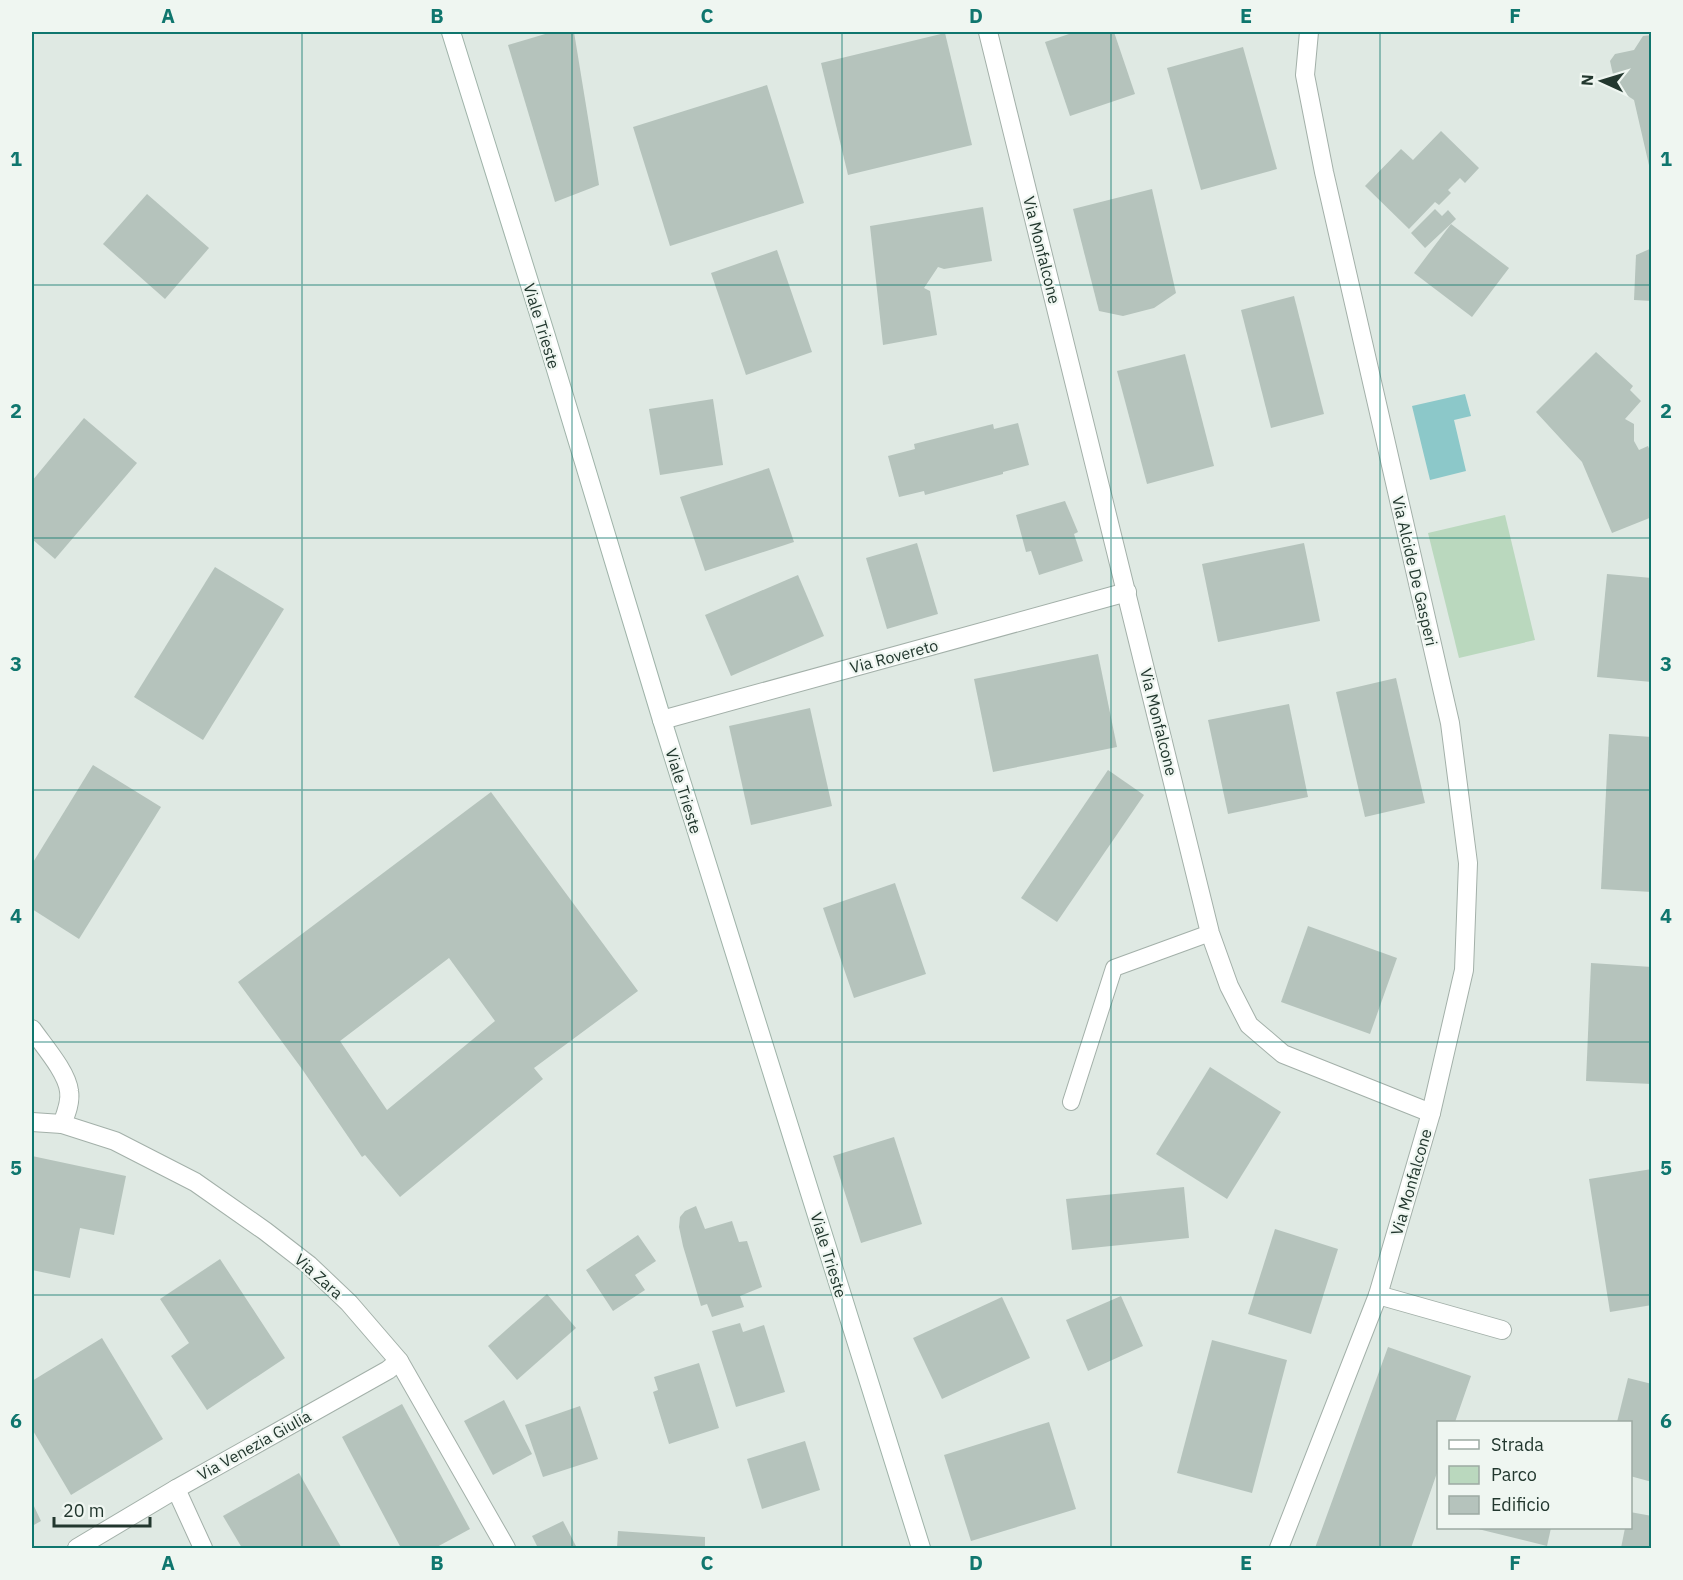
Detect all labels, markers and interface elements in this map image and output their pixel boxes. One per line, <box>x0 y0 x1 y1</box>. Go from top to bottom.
text: A <box>161 2 175 29</box>
text: B <box>430 2 444 29</box>
text: C <box>700 2 714 29</box>
text: D <box>969 2 983 29</box>
text: E <box>1240 2 1252 29</box>
text: F <box>1509 2 1521 29</box>
north arrow <box>1572 51 1632 111</box>
text: N <box>1577 73 1597 86</box>
text: 1 <box>10 145 22 172</box>
text: 1 <box>1660 145 1672 172</box>
street label: Via Monfalcone <box>1019 194 1065 306</box>
street label: Viale Trieste <box>520 281 565 371</box>
text: 2 <box>10 397 22 424</box>
text: 2 <box>1660 397 1672 424</box>
street label: Via Alcide De Gasperi <box>1388 494 1442 648</box>
street label: Via Rovereto <box>848 635 940 677</box>
text: 3 <box>10 650 22 677</box>
text: 3 <box>1660 650 1672 677</box>
street label: Via Monfalcone <box>1136 666 1182 778</box>
street label: Viale Trieste <box>662 746 707 836</box>
text: 4 <box>10 902 22 929</box>
text: 4 <box>1660 902 1672 929</box>
street label: Via Monfalcone <box>1386 1126 1436 1238</box>
text: 5 <box>10 1154 22 1181</box>
text: 5 <box>1660 1154 1672 1181</box>
street label: Viale Trieste <box>807 1210 852 1300</box>
street label: Via Zara <box>291 1249 348 1303</box>
street label: Via Venezia Giulia <box>194 1405 315 1484</box>
text: 6 <box>10 1407 22 1434</box>
text: 6 <box>1660 1407 1672 1434</box>
legend <box>1437 1421 1632 1529</box>
text: Strada <box>1491 1433 1544 1456</box>
text: Parco <box>1491 1463 1537 1486</box>
scale bar <box>54 1490 150 1528</box>
text: Edificio <box>1491 1493 1550 1516</box>
text: 20 m <box>63 1499 105 1522</box>
text: A <box>161 1549 175 1576</box>
text: B <box>430 1549 444 1576</box>
text: C <box>700 1549 714 1576</box>
text: D <box>969 1549 983 1576</box>
text: E <box>1240 1549 1252 1576</box>
text: F <box>1509 1549 1521 1576</box>

